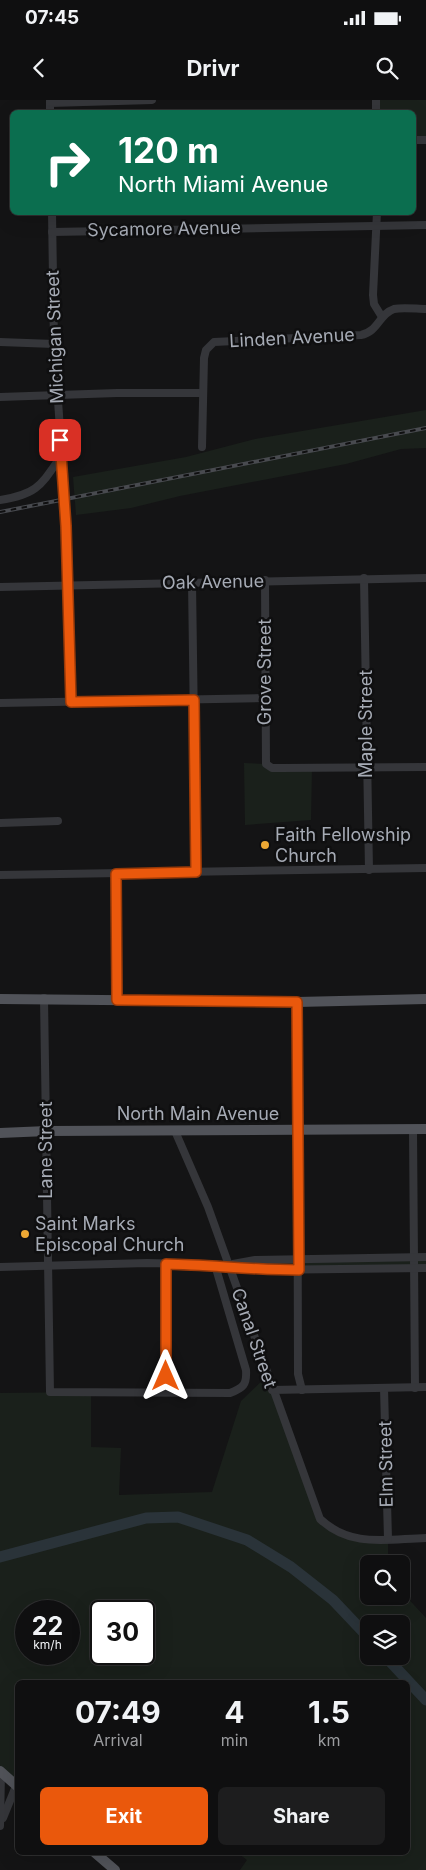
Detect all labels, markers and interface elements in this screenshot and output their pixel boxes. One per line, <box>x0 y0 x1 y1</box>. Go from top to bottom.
text: 07:45 <box>25 6 79 29</box>
icon: back <box>25 54 53 82</box>
icon: search <box>373 54 401 82</box>
text: Drivr <box>186 55 240 81</box>
text: 120 m <box>118 129 219 171</box>
icon: right <box>35 130 100 195</box>
text: North Miami Avenue <box>118 171 328 197</box>
street label: Sycamore Avenue <box>87 217 241 240</box>
street label: Michigan Street <box>42 270 67 404</box>
street label: Linden Avenue <box>229 324 355 351</box>
pin <box>39 419 81 461</box>
icon: arrive <box>46 426 74 454</box>
street label: Oak Avenue <box>162 570 264 593</box>
street label: Grove Street <box>254 619 275 725</box>
street label: Maple Street <box>355 670 376 778</box>
place label: Faith Fellowship Church <box>275 824 411 866</box>
marker: Faith Fellowship Church <box>259 839 271 851</box>
street label: Lane Street <box>35 1101 56 1199</box>
street label: North Main Avenue <box>117 1103 279 1124</box>
place label: Saint Marks Episcopal Church <box>35 1213 184 1255</box>
marker: Saint Marks Episcopal Church <box>19 1228 31 1240</box>
street label: Canal Street <box>228 1285 281 1391</box>
position arrow <box>139 1349 191 1401</box>
street label: Elm Street <box>374 1420 397 1508</box>
map controls <box>360 1555 410 1665</box>
button: search <box>360 1555 410 1605</box>
speed limit sign: 30 <box>90 1600 155 1665</box>
text: 22 <box>32 1611 63 1641</box>
button: layers <box>360 1615 410 1665</box>
text: km/h <box>33 1637 62 1652</box>
text: 07:49 <box>75 1694 161 1730</box>
text: 4 <box>224 1694 245 1730</box>
text: 1.5 <box>308 1694 350 1730</box>
text: Arrival <box>93 1730 143 1750</box>
text: min <box>221 1730 248 1750</box>
text: km <box>318 1730 340 1750</box>
button: Exit <box>40 1787 208 1845</box>
button: Share <box>218 1787 385 1845</box>

